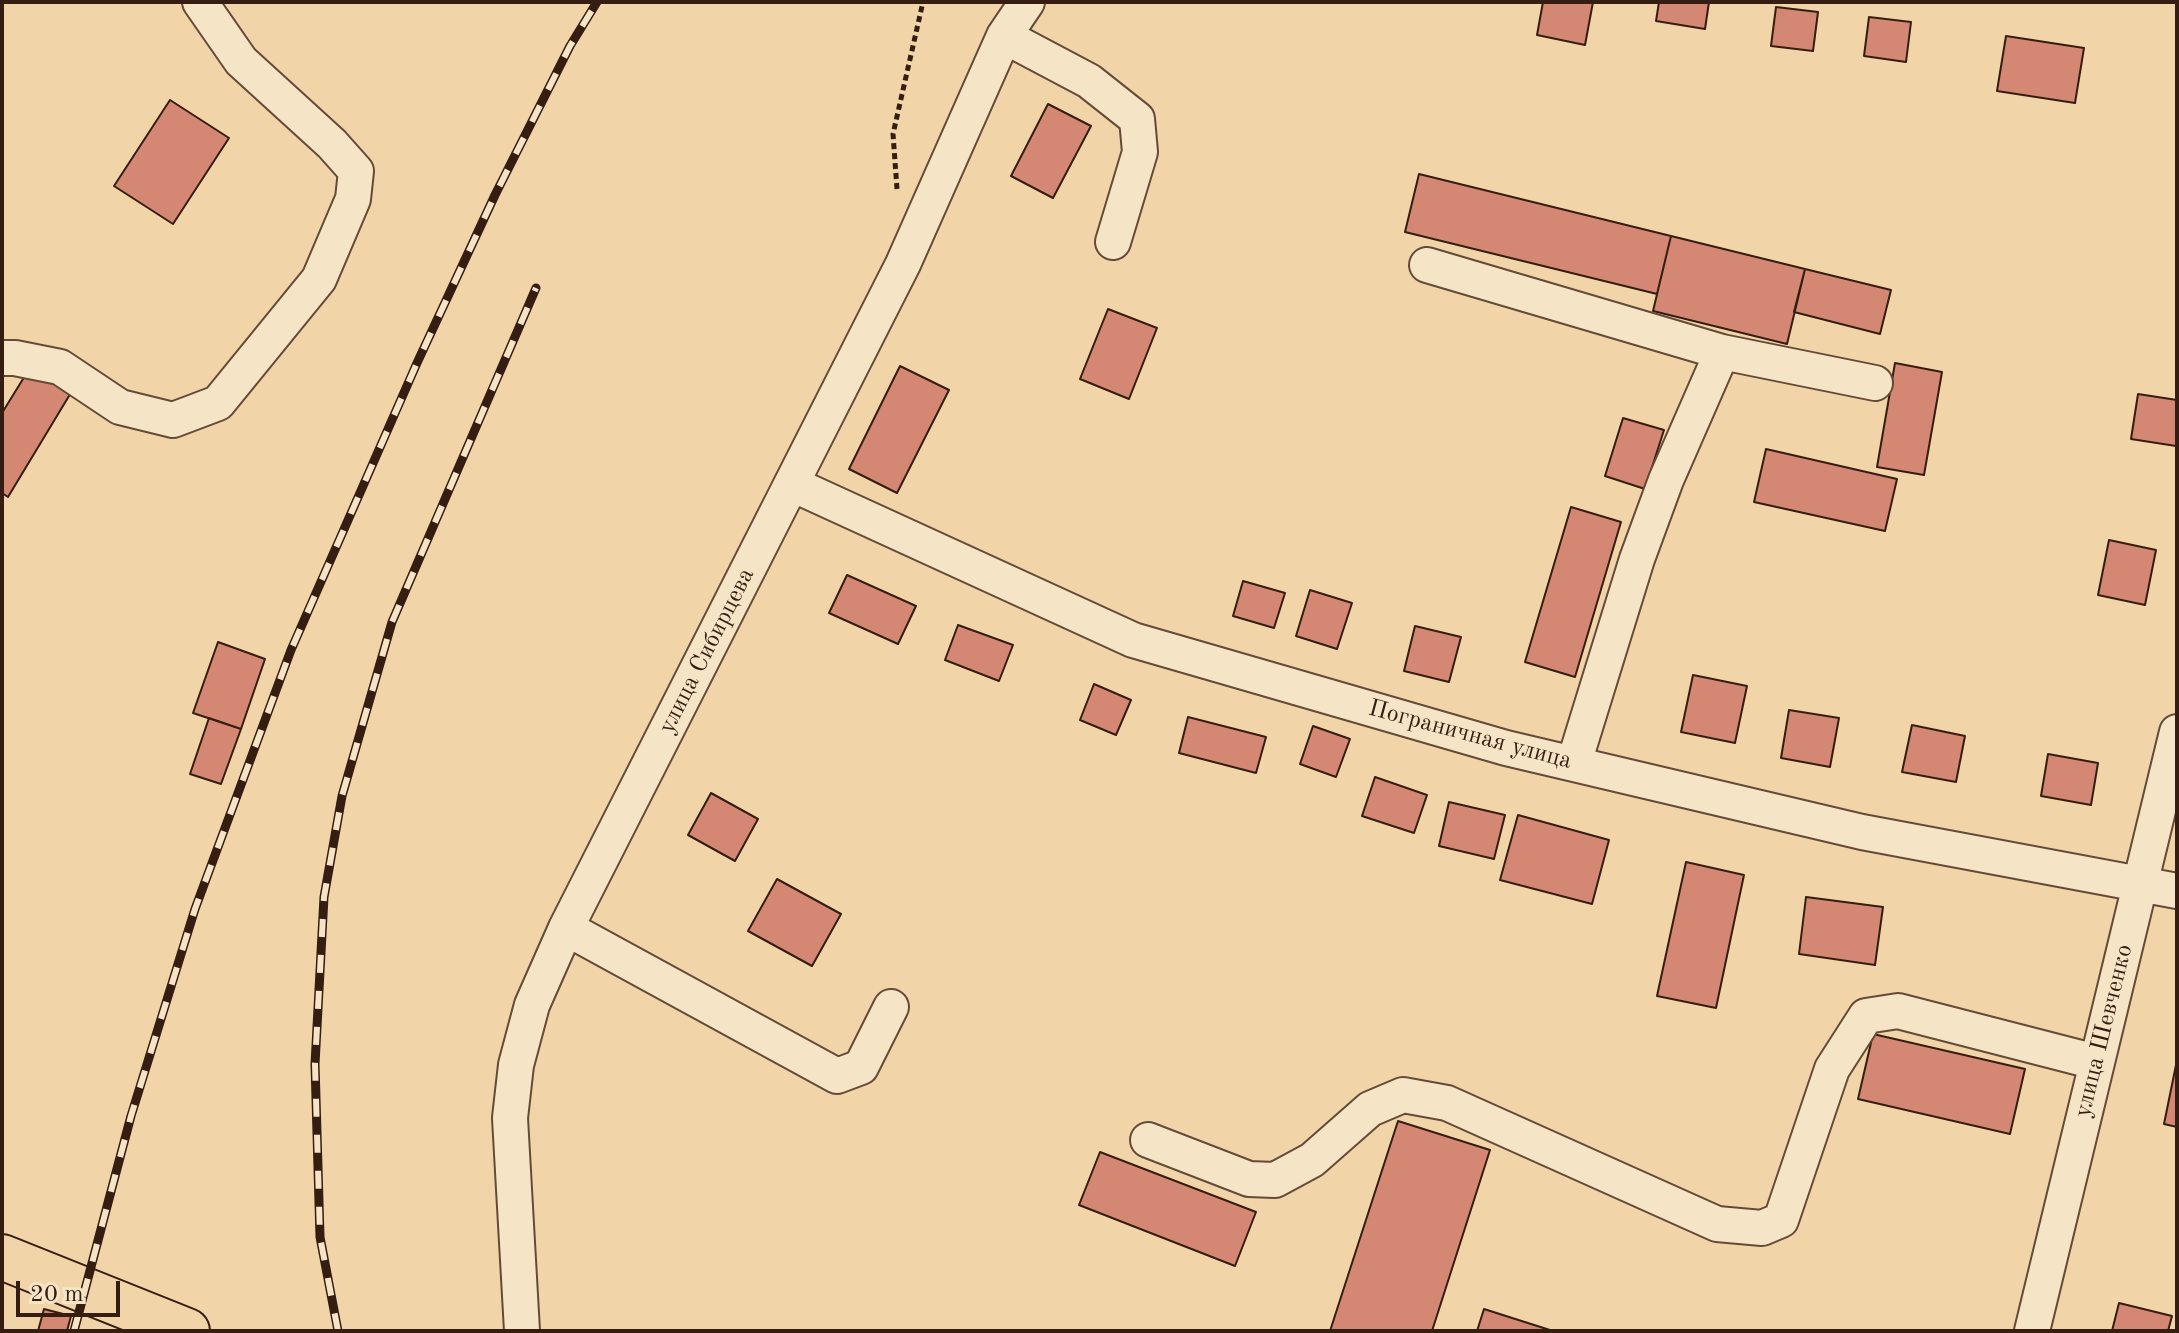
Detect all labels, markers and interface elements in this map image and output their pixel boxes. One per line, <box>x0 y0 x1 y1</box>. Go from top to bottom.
street label: улица Сибирцева <box>653 563 761 739</box>
street label: Пограничная улица <box>1365 694 1575 776</box>
street label: улица Шевченко <box>2069 942 2139 1120</box>
scale bar <box>20 1265 124 1315</box>
text: 20 m <box>30 1283 84 1307</box>

